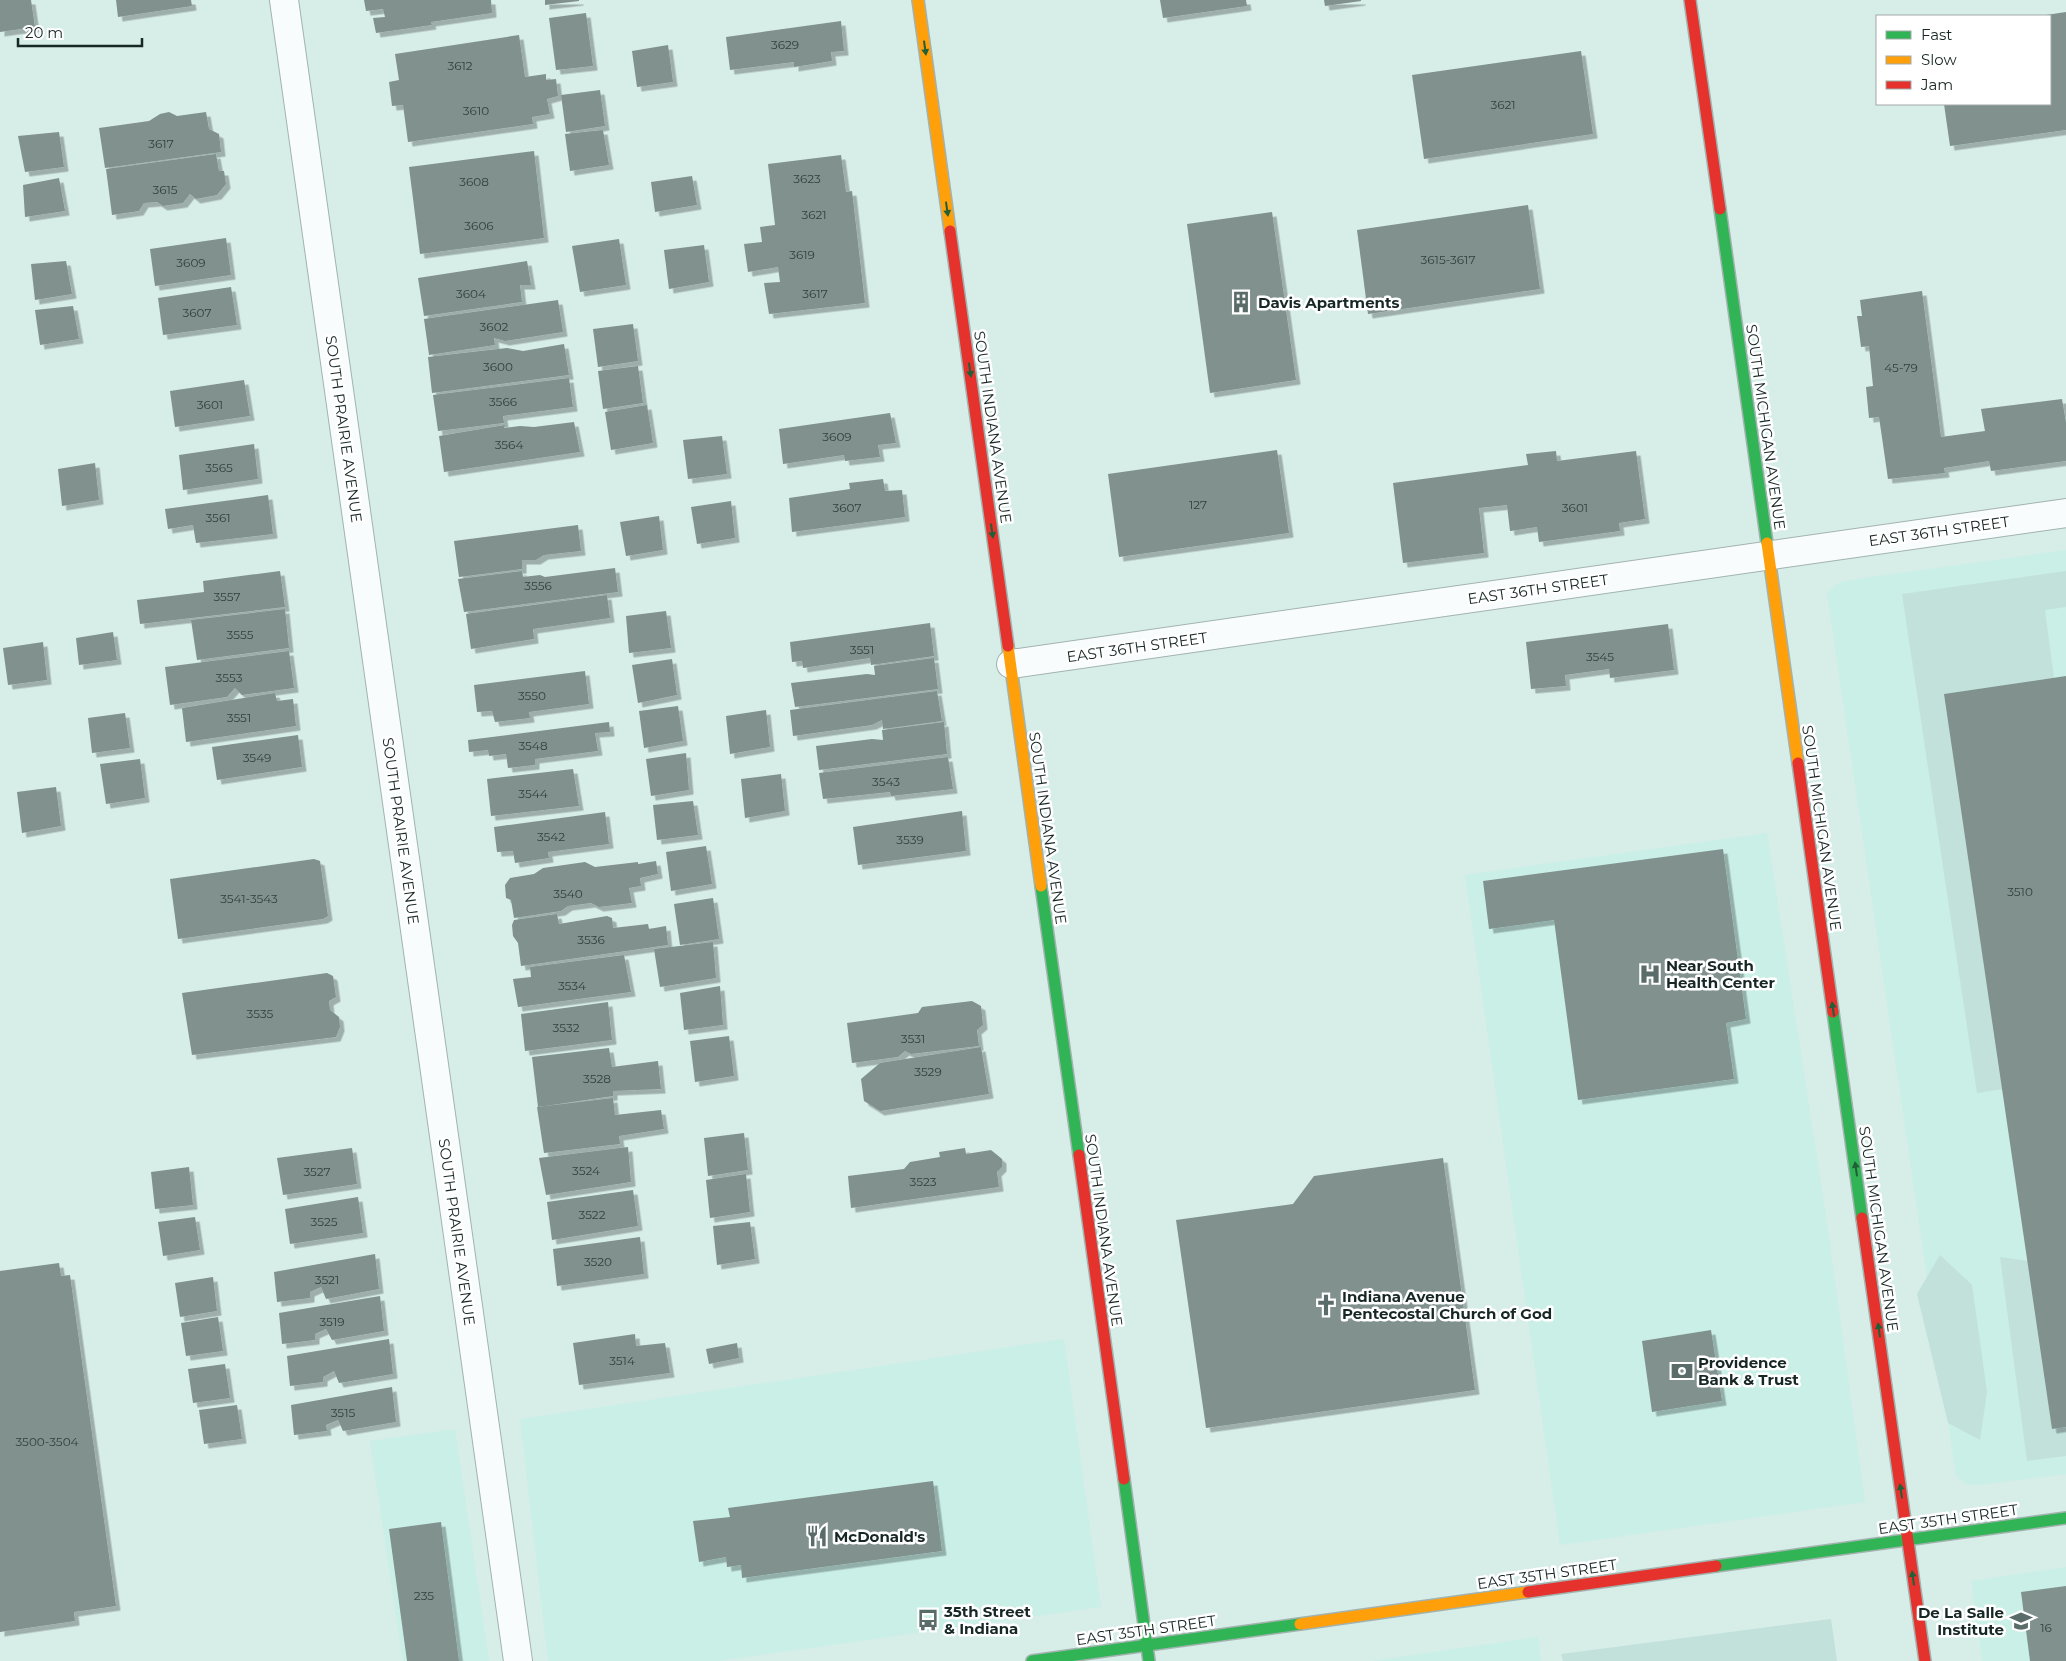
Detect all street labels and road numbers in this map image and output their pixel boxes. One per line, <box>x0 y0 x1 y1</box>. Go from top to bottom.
street label: SOUTH MICHIGAN AVENUE <box>1742 323 1790 531</box>
street label: SOUTH INDIANA AVENUE <box>970 330 1016 524</box>
street label: SOUTH PRAIRIE AVENUE <box>321 334 367 524</box>
street label: EAST 36TH STREET <box>1867 512 2011 550</box>
street label: EAST 36TH STREET <box>1466 570 1610 608</box>
street label: EAST 36TH STREET <box>1065 628 1209 666</box>
street label: SOUTH MICHIGAN AVENUE <box>1798 724 1846 932</box>
street label: SOUTH INDIANA AVENUE <box>1025 731 1071 925</box>
street label: SOUTH PRAIRIE AVENUE <box>378 736 424 926</box>
street label: SOUTH MICHIGAN AVENUE <box>1855 1125 1903 1333</box>
street label: SOUTH INDIANA AVENUE <box>1081 1133 1127 1327</box>
street label: SOUTH PRAIRIE AVENUE <box>434 1137 480 1327</box>
street label: EAST 35TH STREET <box>1877 1500 2020 1538</box>
street label: EAST 35TH STREET <box>1476 1555 1619 1593</box>
street label: EAST 35TH STREET <box>1075 1611 1218 1649</box>

